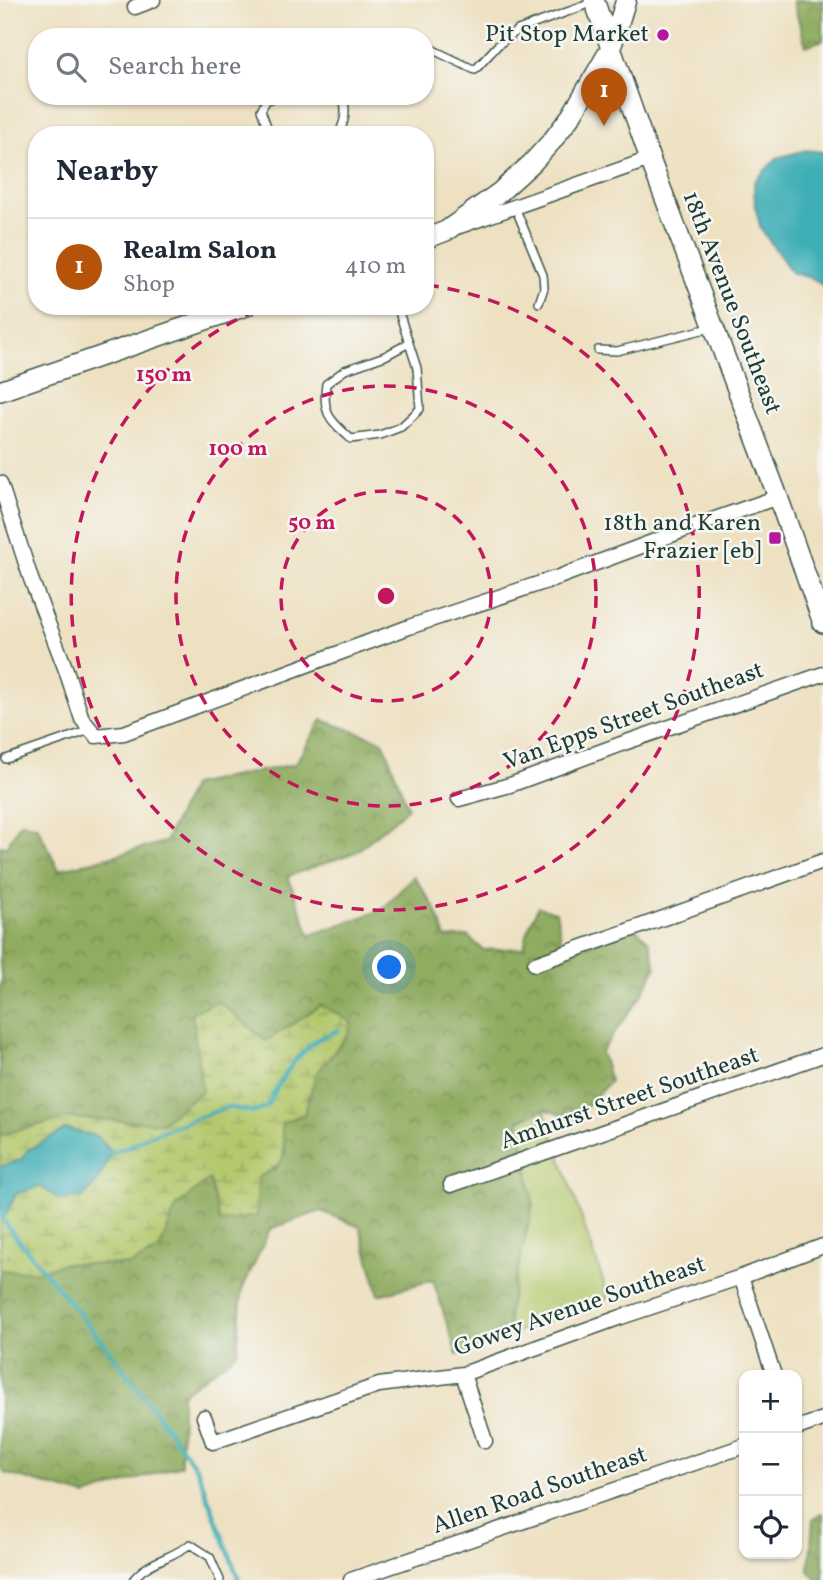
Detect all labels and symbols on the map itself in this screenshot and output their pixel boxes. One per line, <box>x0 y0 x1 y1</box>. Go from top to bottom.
place label: Pit Stop Market <box>485 18 649 52</box>
marker: Pit Stop Market <box>655 27 671 43</box>
pin: 1 <box>581 68 627 126</box>
street label: 18th Avenue Southeast <box>673 186 789 420</box>
text: 150 m <box>136 361 192 390</box>
text: 100 m <box>208 435 268 464</box>
place label: 18th and Karen Frazier [eb] <box>603 507 761 569</box>
text: 50 m <box>288 509 336 538</box>
marker: 18th and Karen Frazier [eb] <box>767 530 783 546</box>
centre of rings <box>374 584 398 608</box>
street label: Van Epps Street Southeast <box>499 654 769 780</box>
your location <box>372 950 406 984</box>
street label: Amhurst Street Southeast <box>496 1039 764 1159</box>
street label: Gowey Avenue Southeast <box>450 1248 710 1366</box>
street label: Allen Road Southeast <box>428 1438 652 1544</box>

